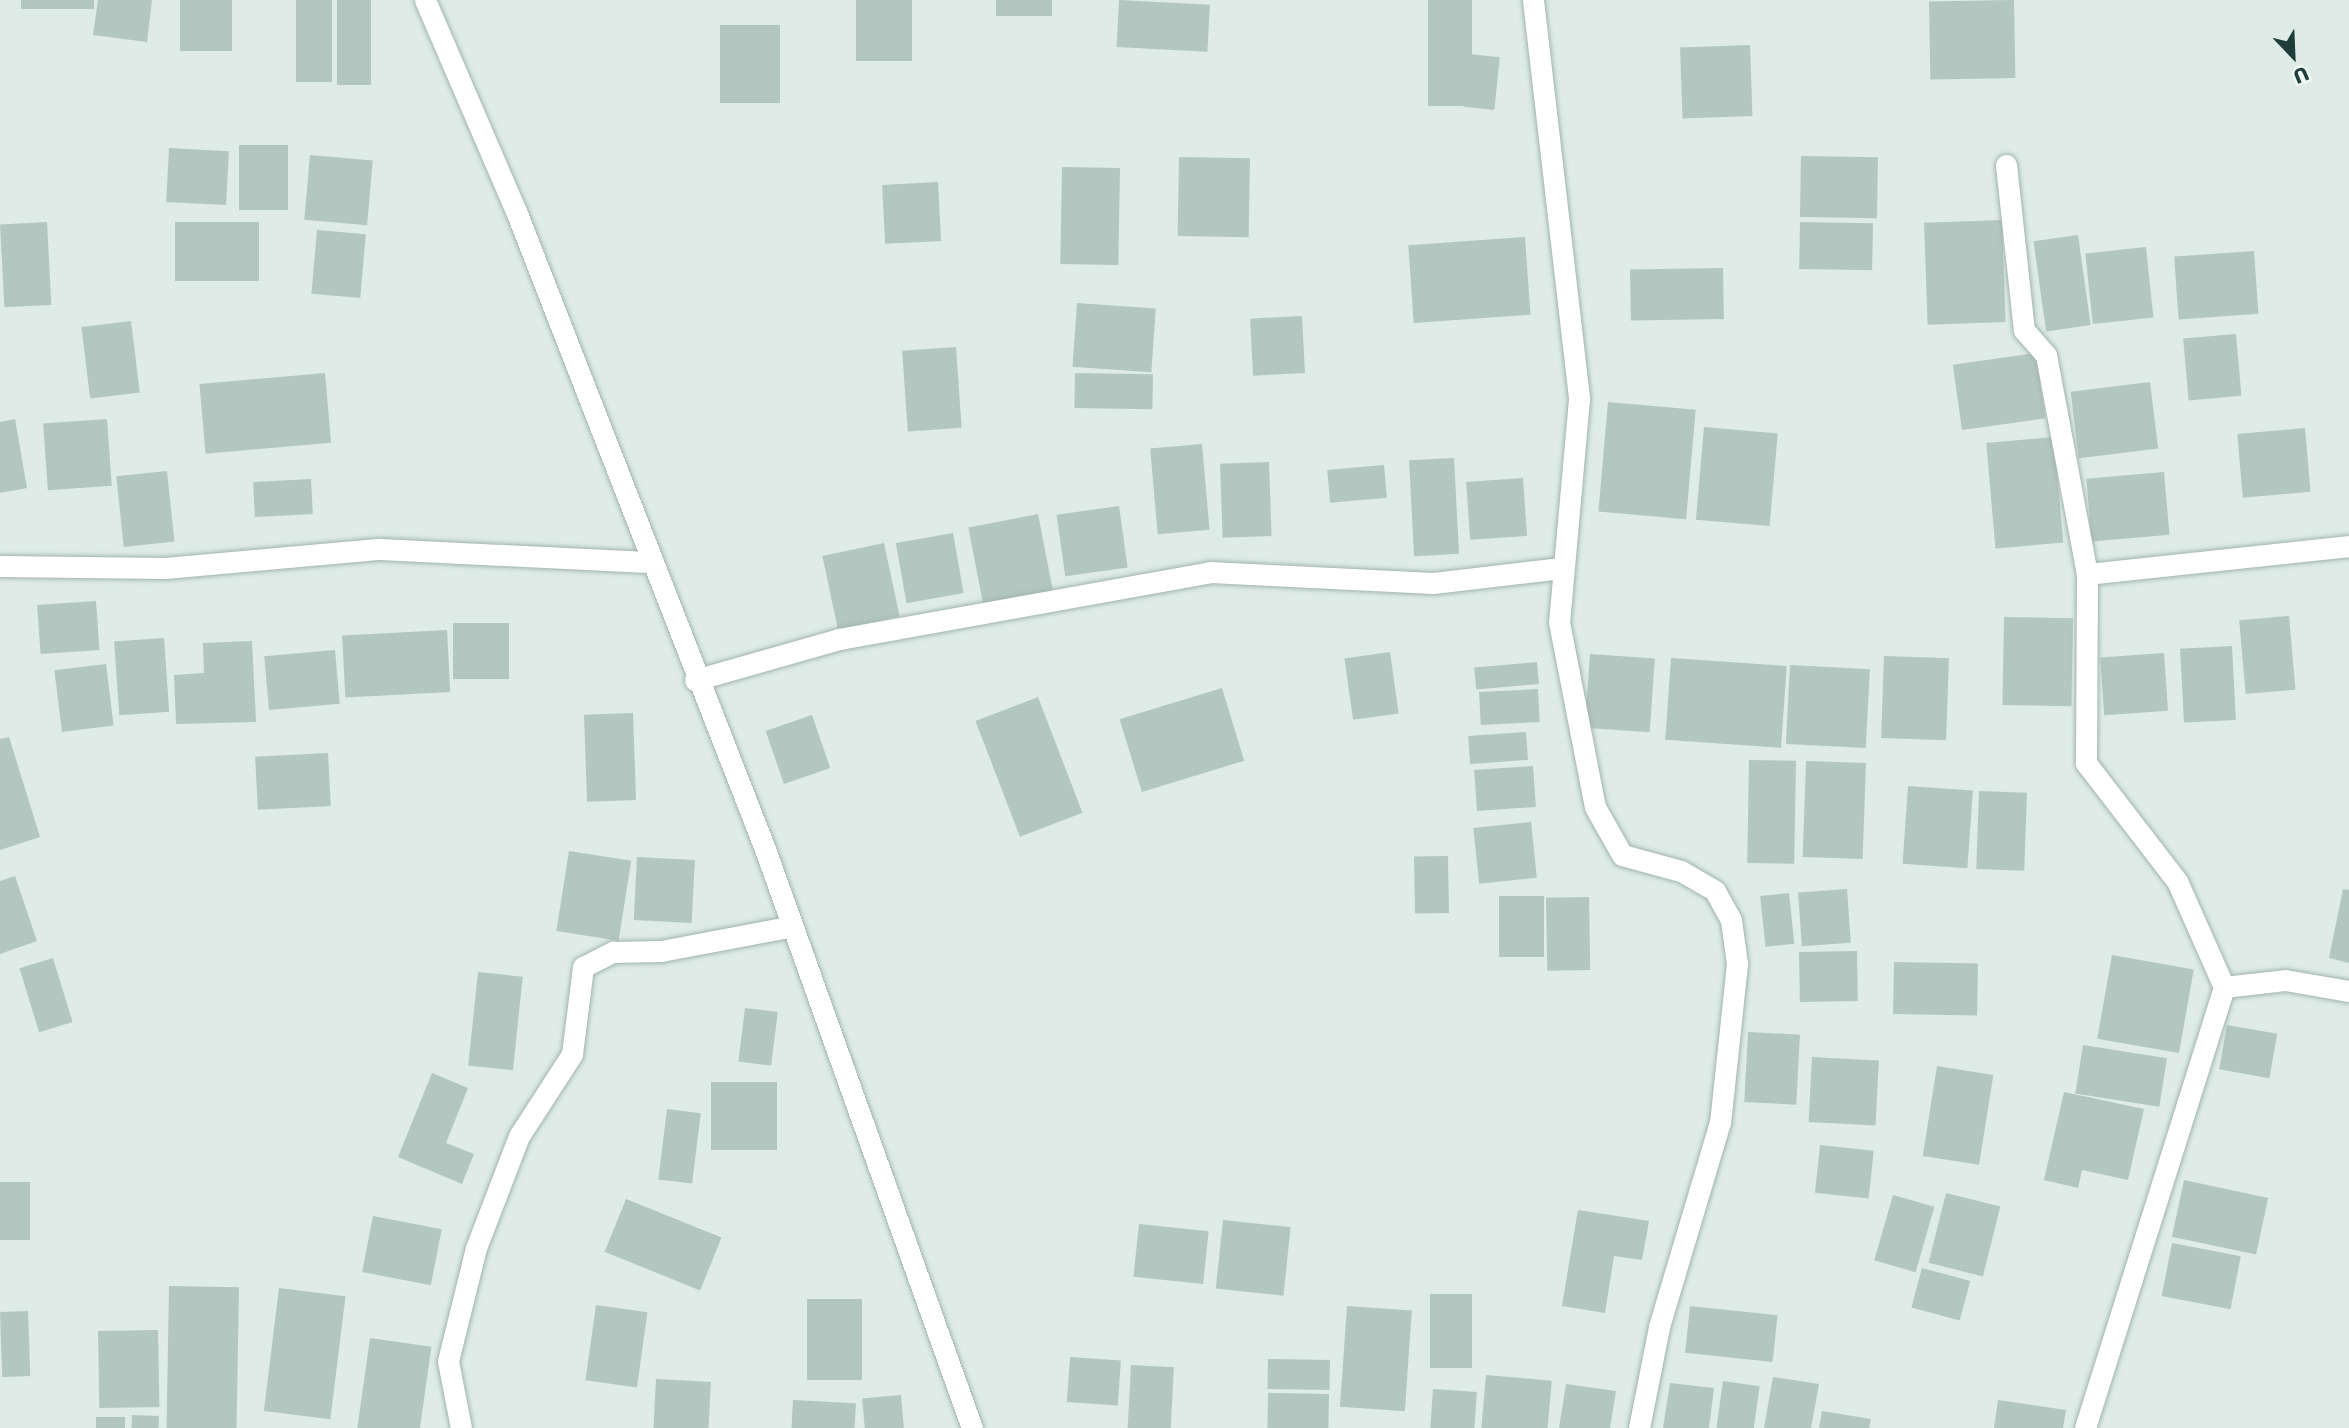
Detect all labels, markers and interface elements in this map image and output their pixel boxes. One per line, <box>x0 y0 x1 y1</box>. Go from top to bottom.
north arrow <box>2258 21 2328 91</box>
text: U <box>2290 62 2313 88</box>

